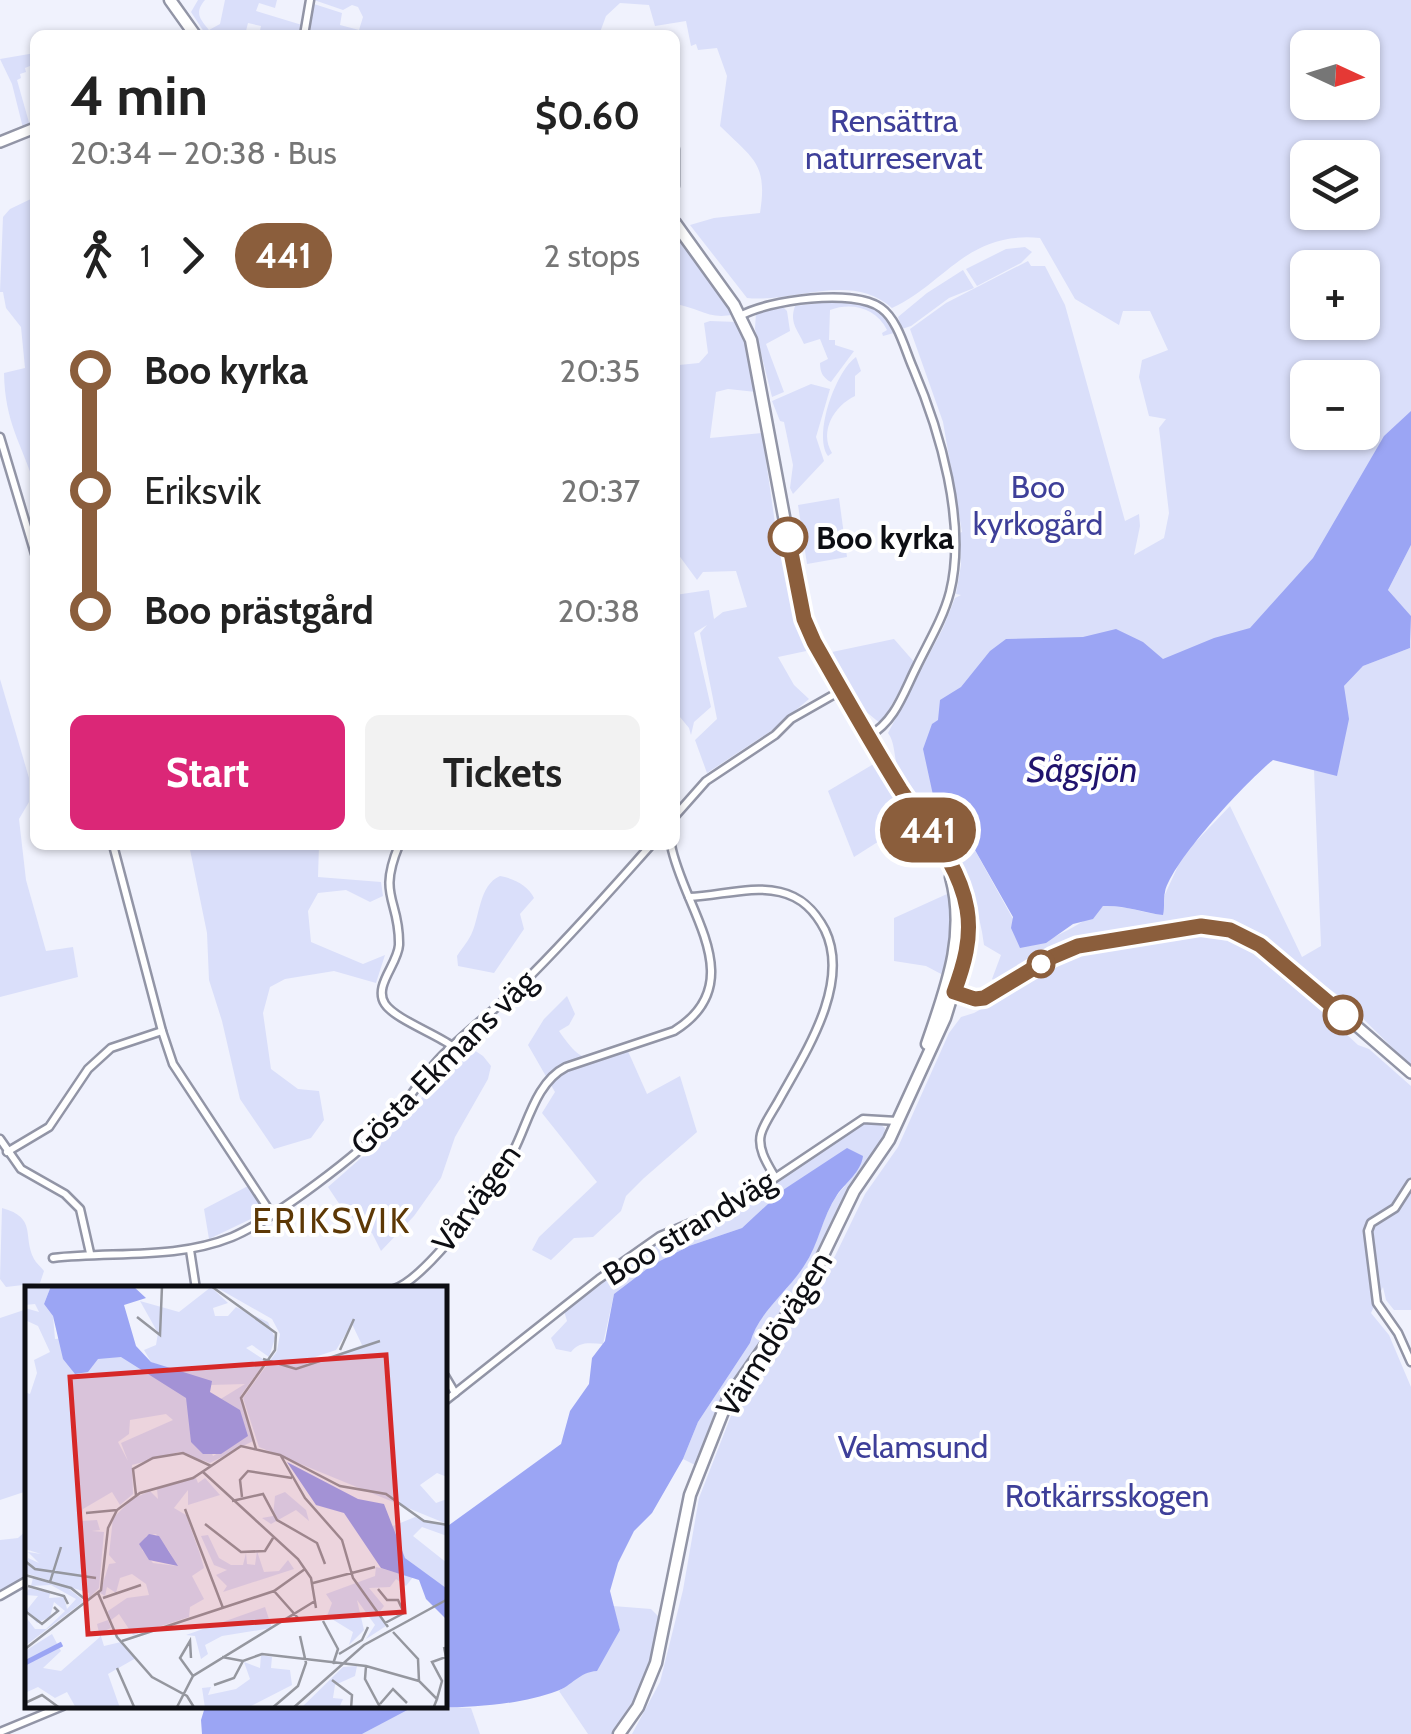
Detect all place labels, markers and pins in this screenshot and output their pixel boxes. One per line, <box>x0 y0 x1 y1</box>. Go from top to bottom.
marker: Boo kyrka <box>769 518 807 556</box>
place label: Boo kyrka <box>816 518 954 557</box>
unlabelled marker <box>1028 951 1054 977</box>
unlabelled marker <box>1324 996 1362 1034</box>

